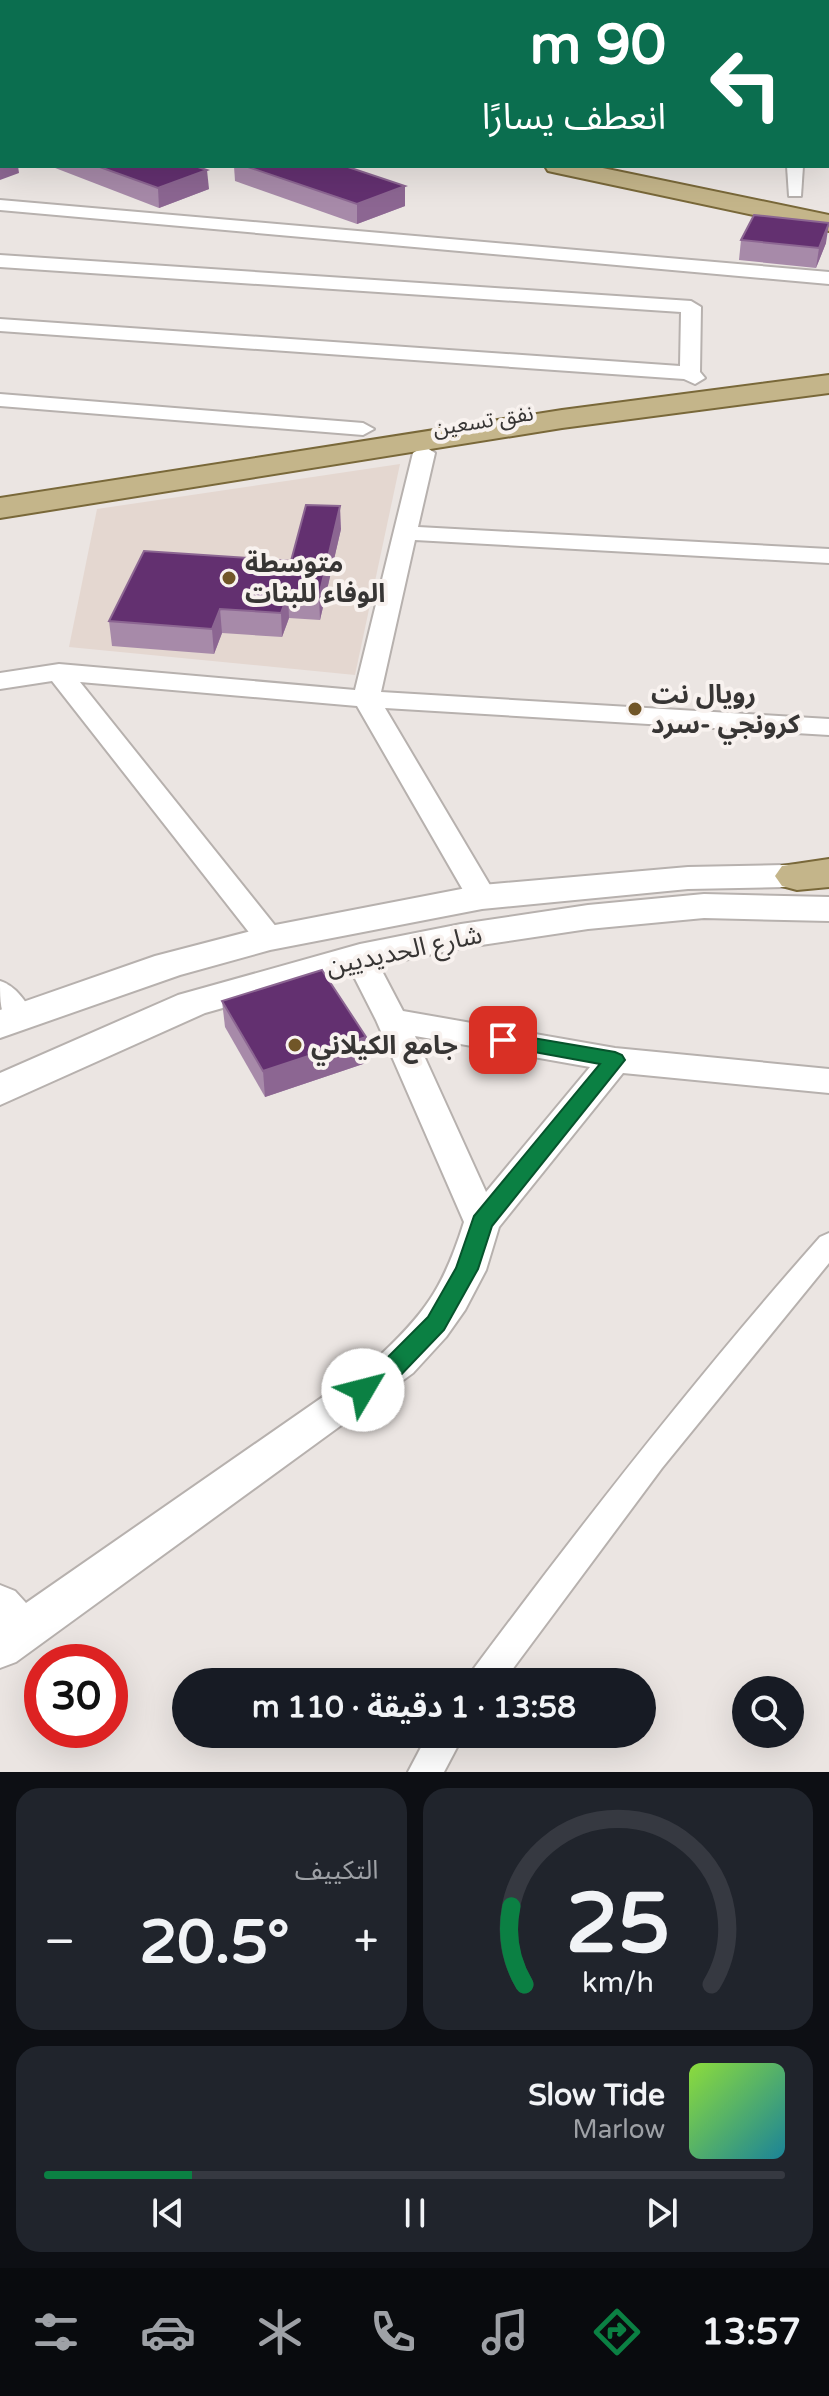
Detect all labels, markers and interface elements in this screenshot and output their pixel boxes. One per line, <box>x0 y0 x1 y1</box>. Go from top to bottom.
text: 90 m <box>530 12 666 79</box>
icon: left <box>694 32 798 136</box>
text: انعطف يسارًا <box>482 96 666 139</box>
street label: نفق تسعين <box>431 400 535 442</box>
place label: متوسطة الوفاء للبنات <box>245 548 385 609</box>
marker: متوسطة الوفاء للبنات <box>220 569 238 587</box>
place label: رويال نت كرونجي -سرد <box>651 679 801 745</box>
marker: رويال نت كرونجي -سرد <box>626 700 644 718</box>
street label: شارع الحديديين <box>323 919 486 985</box>
pin <box>469 1006 537 1074</box>
icon: arrive <box>481 1018 525 1062</box>
place label: جامع الكيلاني <box>311 1030 458 1066</box>
marker: جامع الكيلاني <box>286 1036 304 1054</box>
position arrow <box>321 1348 405 1432</box>
speed limit sign: 30 <box>24 1644 128 1748</box>
map controls <box>732 1676 804 1748</box>
button: search <box>732 1676 804 1748</box>
text: 13:58 · 1 دقيقة · 110 m <box>252 1689 576 1726</box>
text: التكييف <box>295 1855 379 1886</box>
text: 25 <box>566 1875 670 1975</box>
text: 20.5° <box>139 1907 290 1979</box>
text: − <box>44 1916 75 1969</box>
text: + <box>354 1916 379 1969</box>
text: km/h <box>582 1966 654 2000</box>
text: Slow Tide <box>528 2077 665 2114</box>
text: Marlow <box>573 2114 665 2145</box>
icon: previous <box>146 2191 190 2235</box>
icon: pause <box>393 2191 437 2235</box>
icon: next <box>640 2191 684 2235</box>
icon: filters <box>28 2304 84 2360</box>
icon: car <box>140 2304 196 2360</box>
icon: climate <box>252 2304 308 2360</box>
icon: phone <box>365 2304 421 2360</box>
icon: music <box>477 2304 533 2360</box>
icon: directions <box>589 2304 645 2360</box>
text: 13:57 <box>701 2311 801 2354</box>

